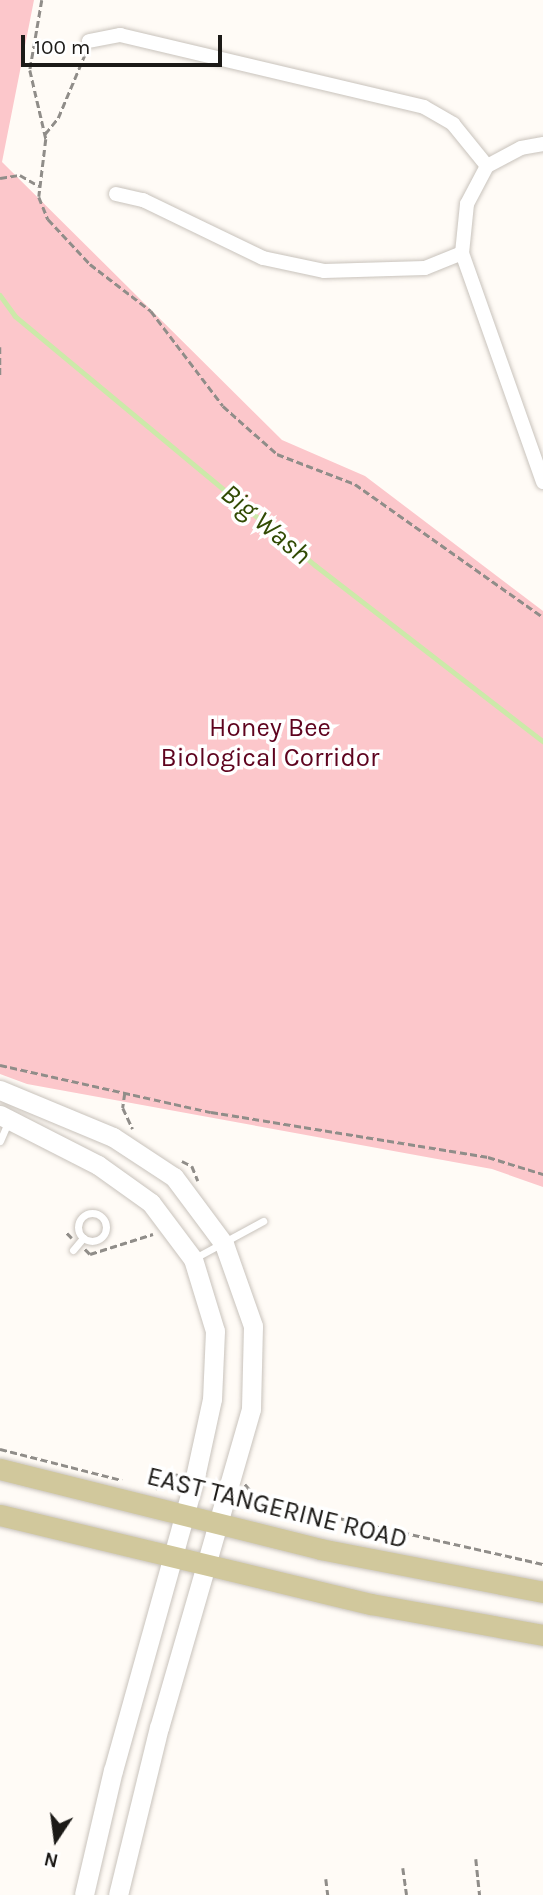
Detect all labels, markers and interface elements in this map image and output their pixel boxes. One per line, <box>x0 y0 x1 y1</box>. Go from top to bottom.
scale bar <box>24 21 226 65</box>
text: 100 m <box>34 35 91 59</box>
water label: Big Wash <box>214 477 318 571</box>
park label: Honey Bee Biological Corridor <box>161 712 379 774</box>
street label: EAST TANGERINE ROAD <box>144 1461 410 1555</box>
north arrow <box>21 1804 91 1874</box>
text: N <box>42 1847 60 1872</box>

